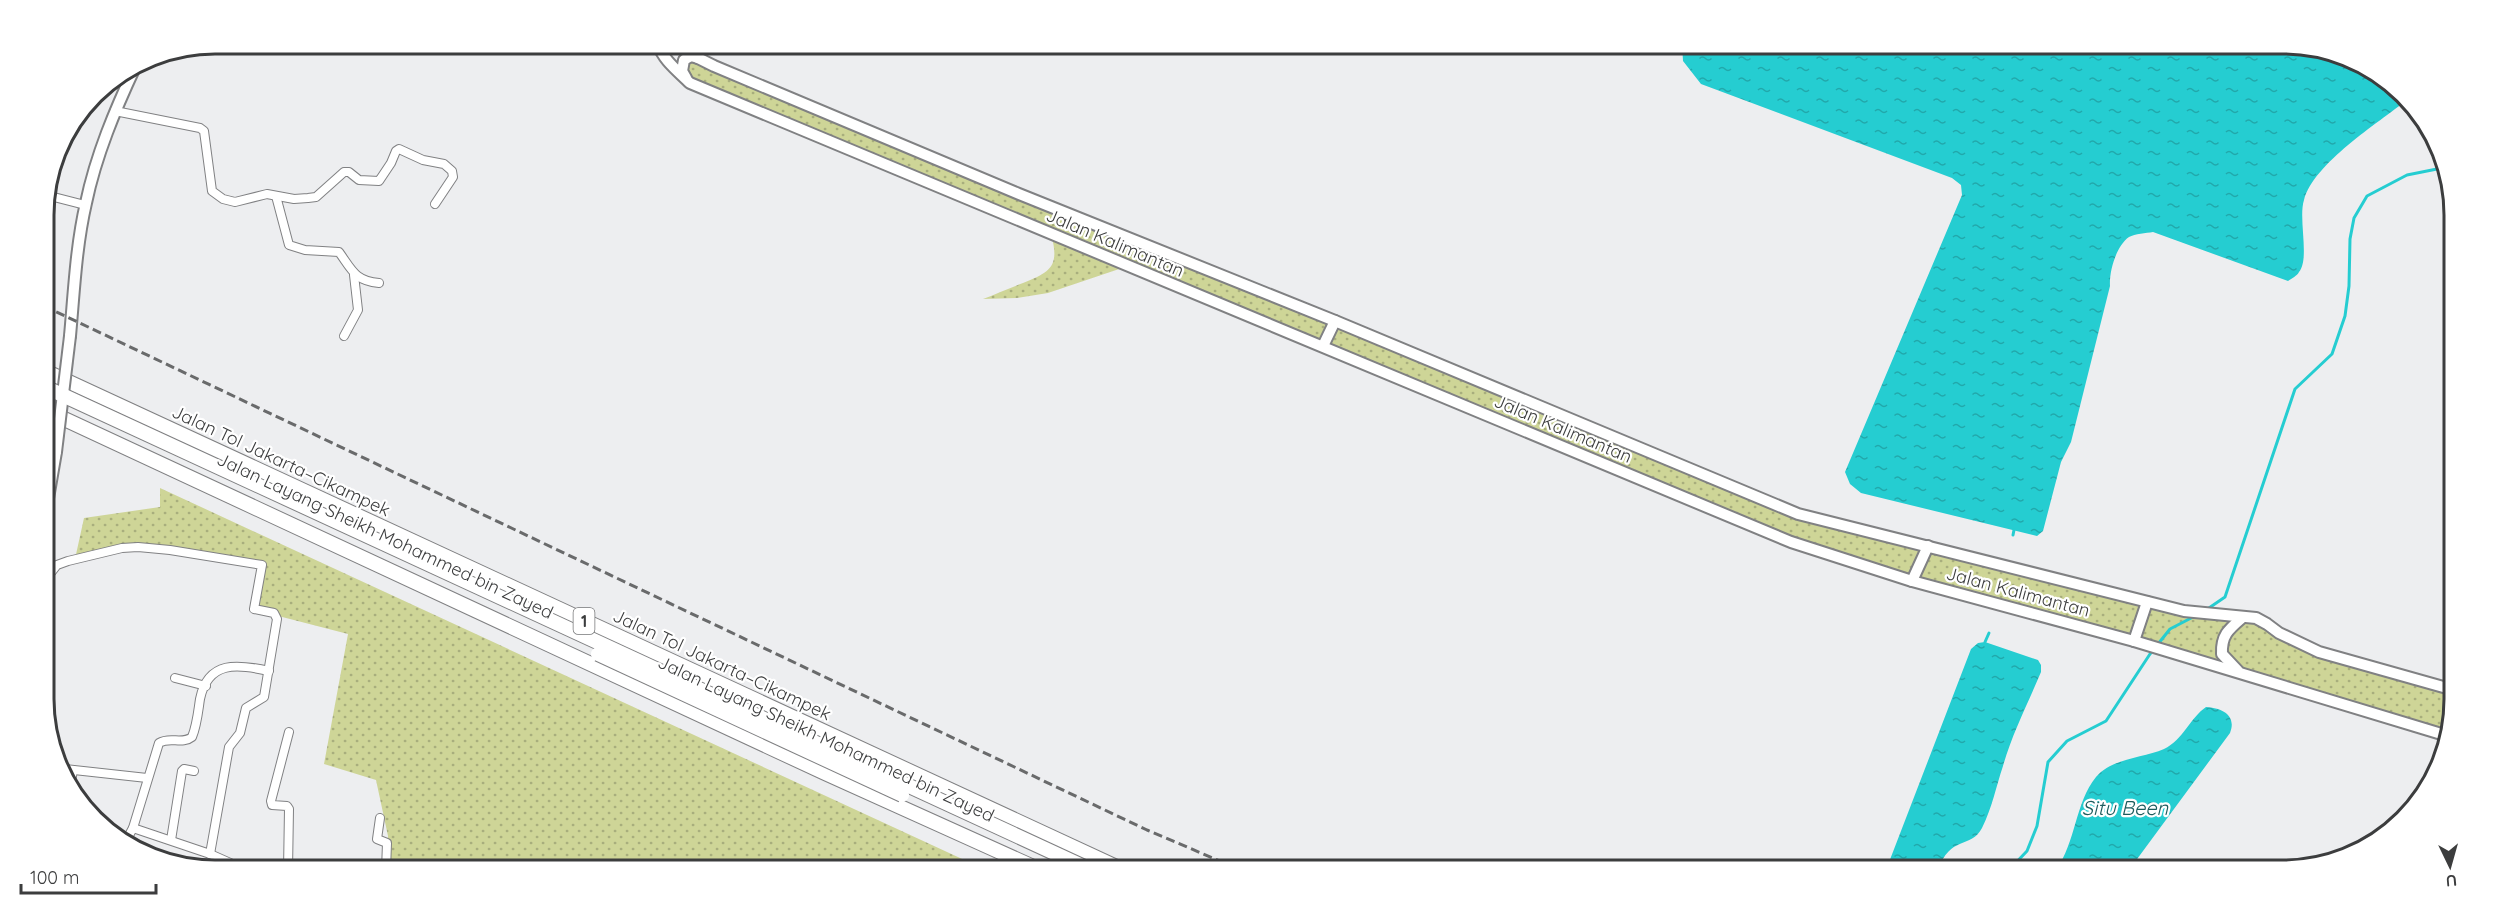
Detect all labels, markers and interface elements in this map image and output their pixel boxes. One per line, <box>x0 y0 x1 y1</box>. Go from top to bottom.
street label: Jalan Kalimantan <box>1043 203 1188 282</box>
street label: Jalan Kalimantan <box>1491 389 1636 468</box>
street label: Jalan Tol Jakarta–Cikampek <box>168 400 394 521</box>
street label: Jalan Layang Sheikh Mohammed bin Zayed <box>213 447 557 624</box>
street label: Jalan Kalimantan <box>1944 561 2092 622</box>
street label: Jalan Tol Jakarta–Cikampek <box>609 604 835 725</box>
road number: 1 <box>574 608 594 634</box>
street label: Jalan Layang Sheikh Mohammed bin Zayed <box>654 650 998 827</box>
water label: Situ Been <box>2082 795 2169 820</box>
north arrow <box>2420 836 2480 896</box>
scale bar <box>21 857 156 895</box>
text: 100 m <box>30 866 79 889</box>
text: U <box>2445 870 2458 891</box>

